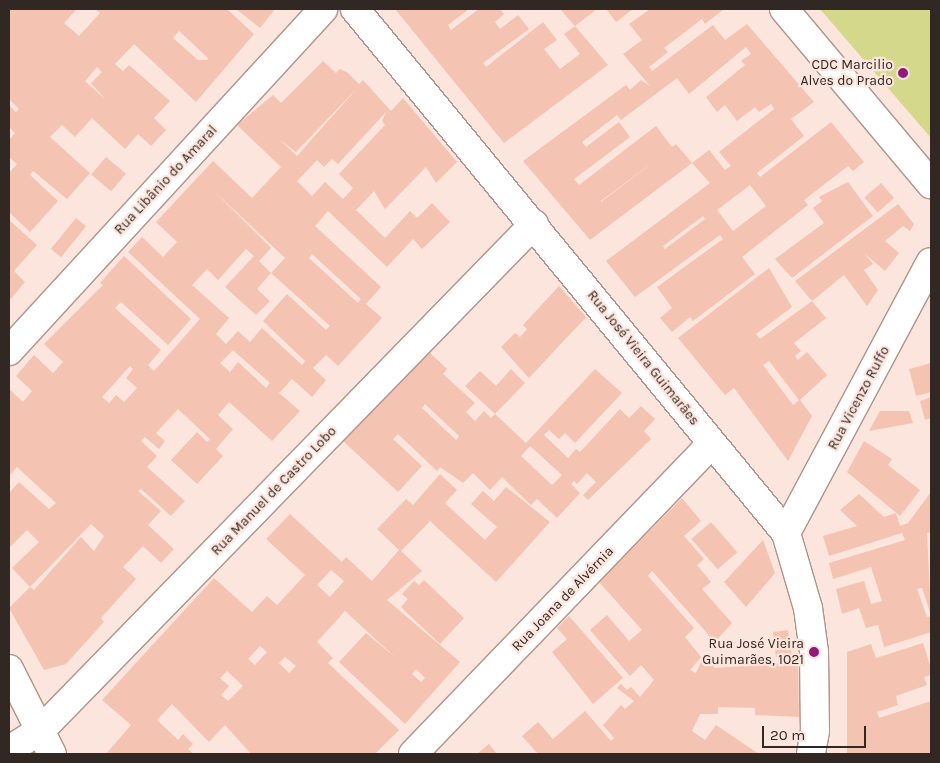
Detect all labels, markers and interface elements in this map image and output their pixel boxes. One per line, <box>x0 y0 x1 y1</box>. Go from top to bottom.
place label: CDC Marcilio Alves do Prado <box>800 57 893 90</box>
marker: CDC Marcilio Alves do Prado <box>897 67 909 79</box>
street label: Rua Libânio do Amaral <box>111 122 221 238</box>
street label: Rua José Vieira Guimarães <box>583 287 703 429</box>
street label: Rua Vicenzo Ruffo <box>825 343 893 453</box>
street label: Rua Manuel de Castro Lobo <box>208 423 340 559</box>
street label: Rua Joana de Alvérnia <box>509 543 617 655</box>
place label: Rua José Vieira Guimarães, 1021 <box>702 636 804 669</box>
marker: Rua José Vieira Guimarães, 1021 <box>808 646 820 658</box>
scale bar <box>765 716 869 748</box>
text: 20 m <box>770 726 805 744</box>

